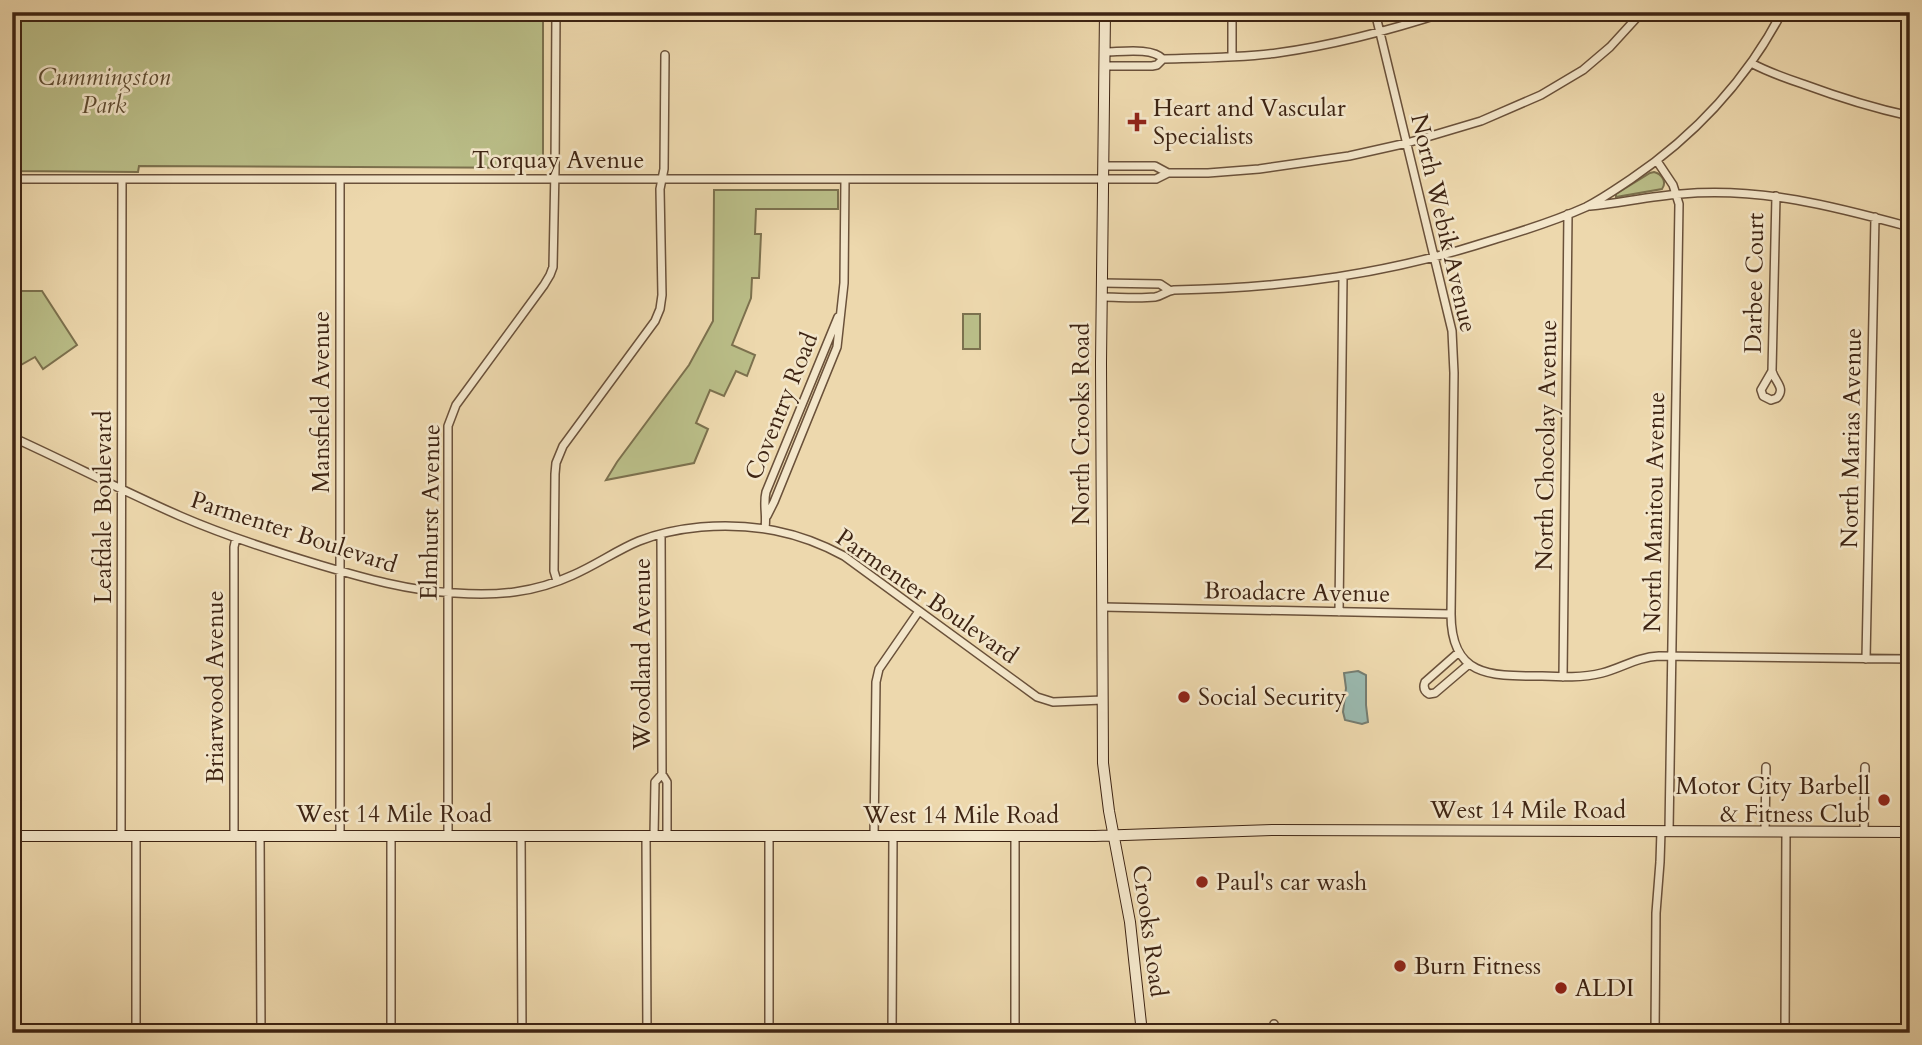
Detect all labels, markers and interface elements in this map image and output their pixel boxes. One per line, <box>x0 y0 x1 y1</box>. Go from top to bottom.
park label: Cummingston Park <box>38 61 171 122</box>
place label: Heart and Vascular Specialists <box>1153 92 1346 153</box>
street label: North Webik Avenue <box>1402 110 1485 336</box>
marker: Heart and Vascular Specialists <box>1127 112 1147 132</box>
street label: Torquay Avenue <box>472 144 644 177</box>
street label: Darbee Court <box>1737 212 1772 354</box>
street label: Mansfield Avenue <box>305 311 338 493</box>
street label: North Chocolay Avenue <box>1528 319 1565 571</box>
street label: North Crooks Road <box>1065 323 1098 525</box>
street label: Coventry Road <box>737 327 826 485</box>
street label: North Marias Avenue <box>1833 327 1870 549</box>
street label: North Manitou Avenue <box>1636 391 1673 633</box>
street label: Leafdale Boulevard <box>87 410 120 604</box>
street label: Elmhurst Avenue <box>412 424 449 600</box>
street label: Parmenter Boulevard <box>186 484 402 582</box>
street label: Parmenter Boulevard <box>829 521 1025 672</box>
street label: Woodland Avenue <box>626 558 659 751</box>
street label: Broadacre Avenue <box>1204 574 1390 611</box>
street label: Briarwood Avenue <box>199 590 232 784</box>
place label: Social Security <box>1198 681 1347 714</box>
marker: Social Security <box>1176 689 1192 705</box>
place label: Motor City Barbell & Fitness Club <box>1675 770 1870 831</box>
marker: Motor City Barbell & Fitness Club <box>1876 792 1892 808</box>
street label: West 14 Mile Road <box>1429 794 1626 827</box>
street label: West 14 Mile Road <box>295 798 492 831</box>
street label: West 14 Mile Road <box>862 799 1059 832</box>
street label: Crooks Road <box>1124 863 1175 999</box>
place label: Paul's car wash <box>1216 866 1367 899</box>
marker: Paul's car wash <box>1194 874 1210 890</box>
place label: Burn Fitness <box>1414 950 1541 983</box>
marker: Burn Fitness <box>1392 958 1408 974</box>
place label: ALDI <box>1575 972 1634 1005</box>
marker: ALDI <box>1553 980 1569 996</box>

